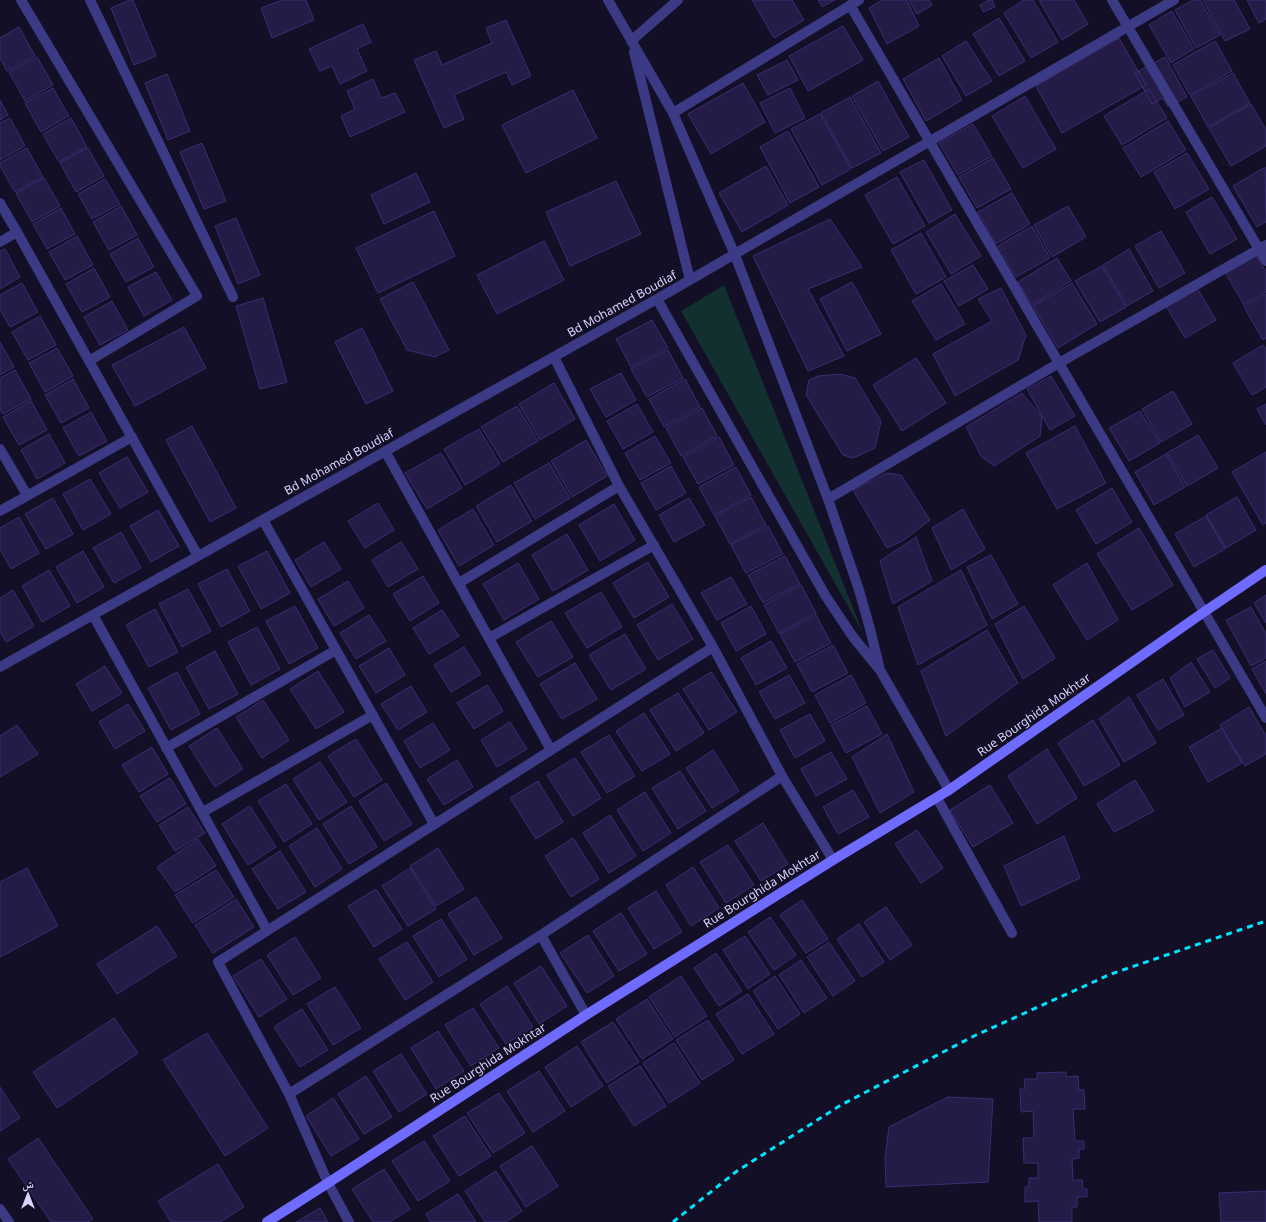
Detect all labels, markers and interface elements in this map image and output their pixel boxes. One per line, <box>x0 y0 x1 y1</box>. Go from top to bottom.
street label: Bd Mohamed Boudiaf <box>564 266 680 341</box>
street label: Bd Mohamed Boudiaf <box>281 424 397 499</box>
street label: Rue Bourghida Mokhtar <box>973 669 1094 760</box>
street label: Rue Bourghida Mokhtar <box>700 846 824 932</box>
street label: Rue Bourghida Mokhtar <box>426 1019 549 1107</box>
north arrow <box>8 1174 48 1214</box>
text: ش <box>22 1176 34 1192</box>

